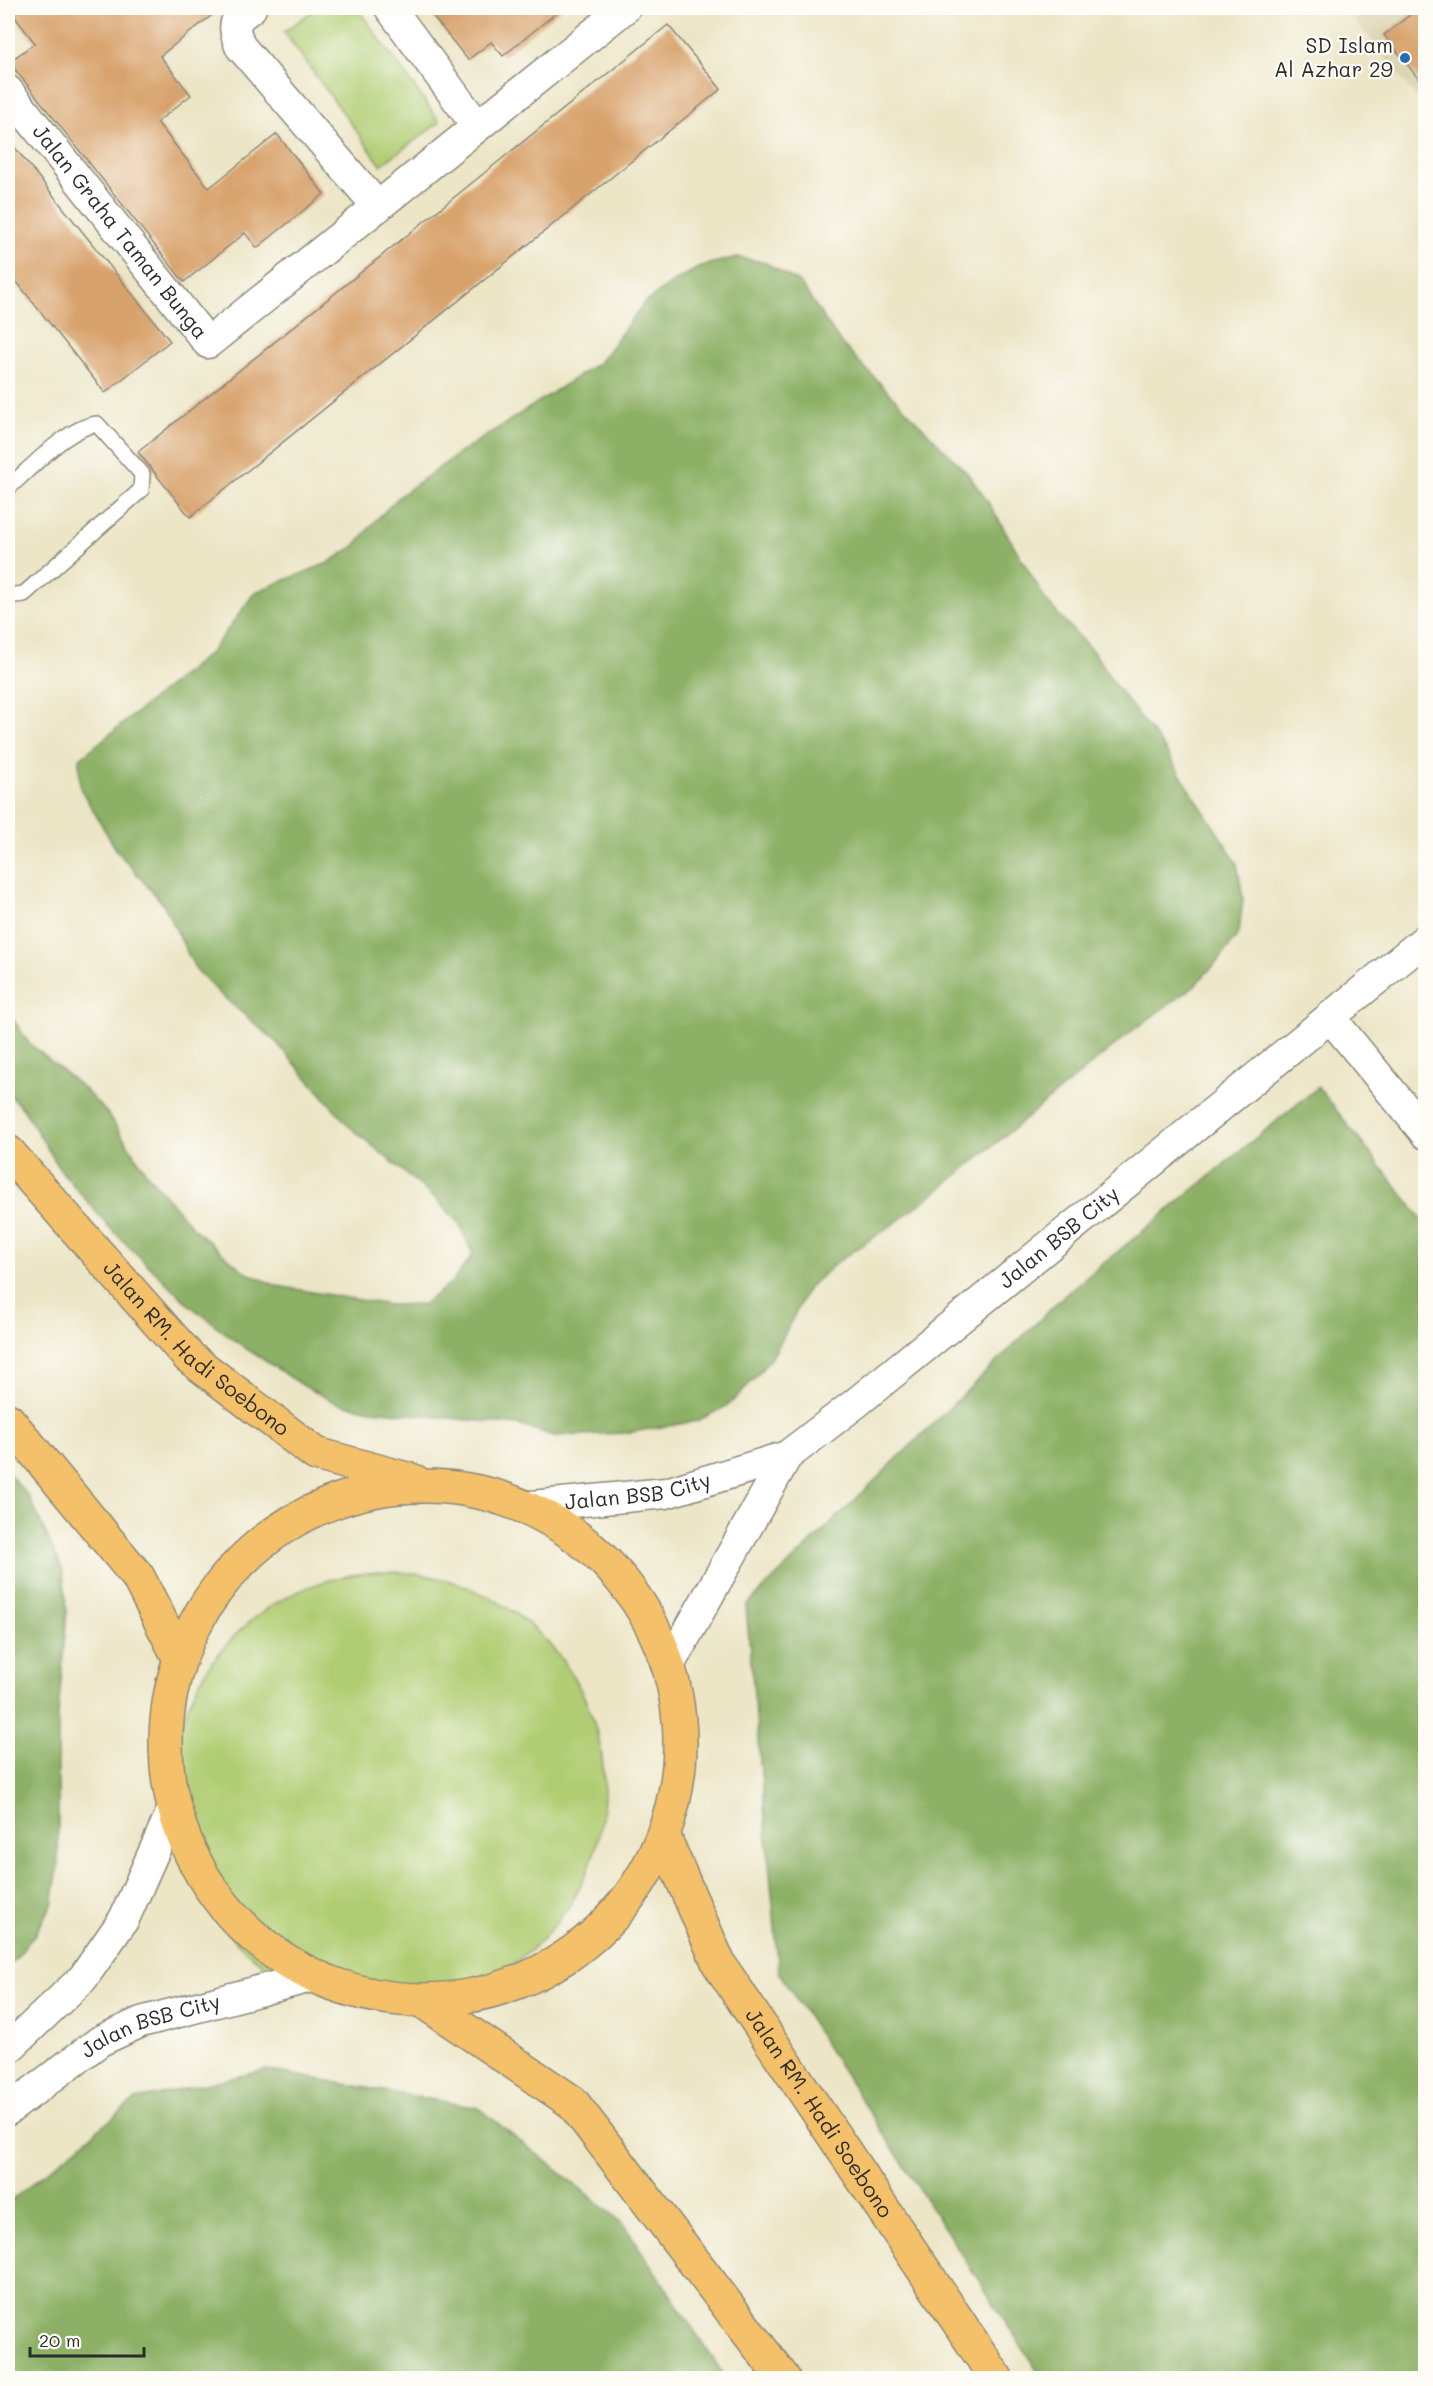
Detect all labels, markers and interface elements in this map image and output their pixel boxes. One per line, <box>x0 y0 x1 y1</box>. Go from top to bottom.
place label: SD Islam Al Azhar 29 <box>1274 31 1393 82</box>
marker: SD Islam Al Azhar 29 <box>1398 51 1412 65</box>
street label: Jalan Graha Taman Bunga <box>28 118 215 344</box>
street label: Jalan BSB City <box>992 1179 1124 1294</box>
street label: Jalan RM. Hadi Soebono <box>98 1254 296 1441</box>
street label: Jalan BSB City <box>564 1465 714 1515</box>
street label: Jalan BSB City <box>74 1987 223 2063</box>
street label: Jalan RM. Hadi Soebono <box>740 2003 900 2222</box>
scale bar <box>30 2320 144 2358</box>
text: 20 m <box>39 2328 80 2352</box>

